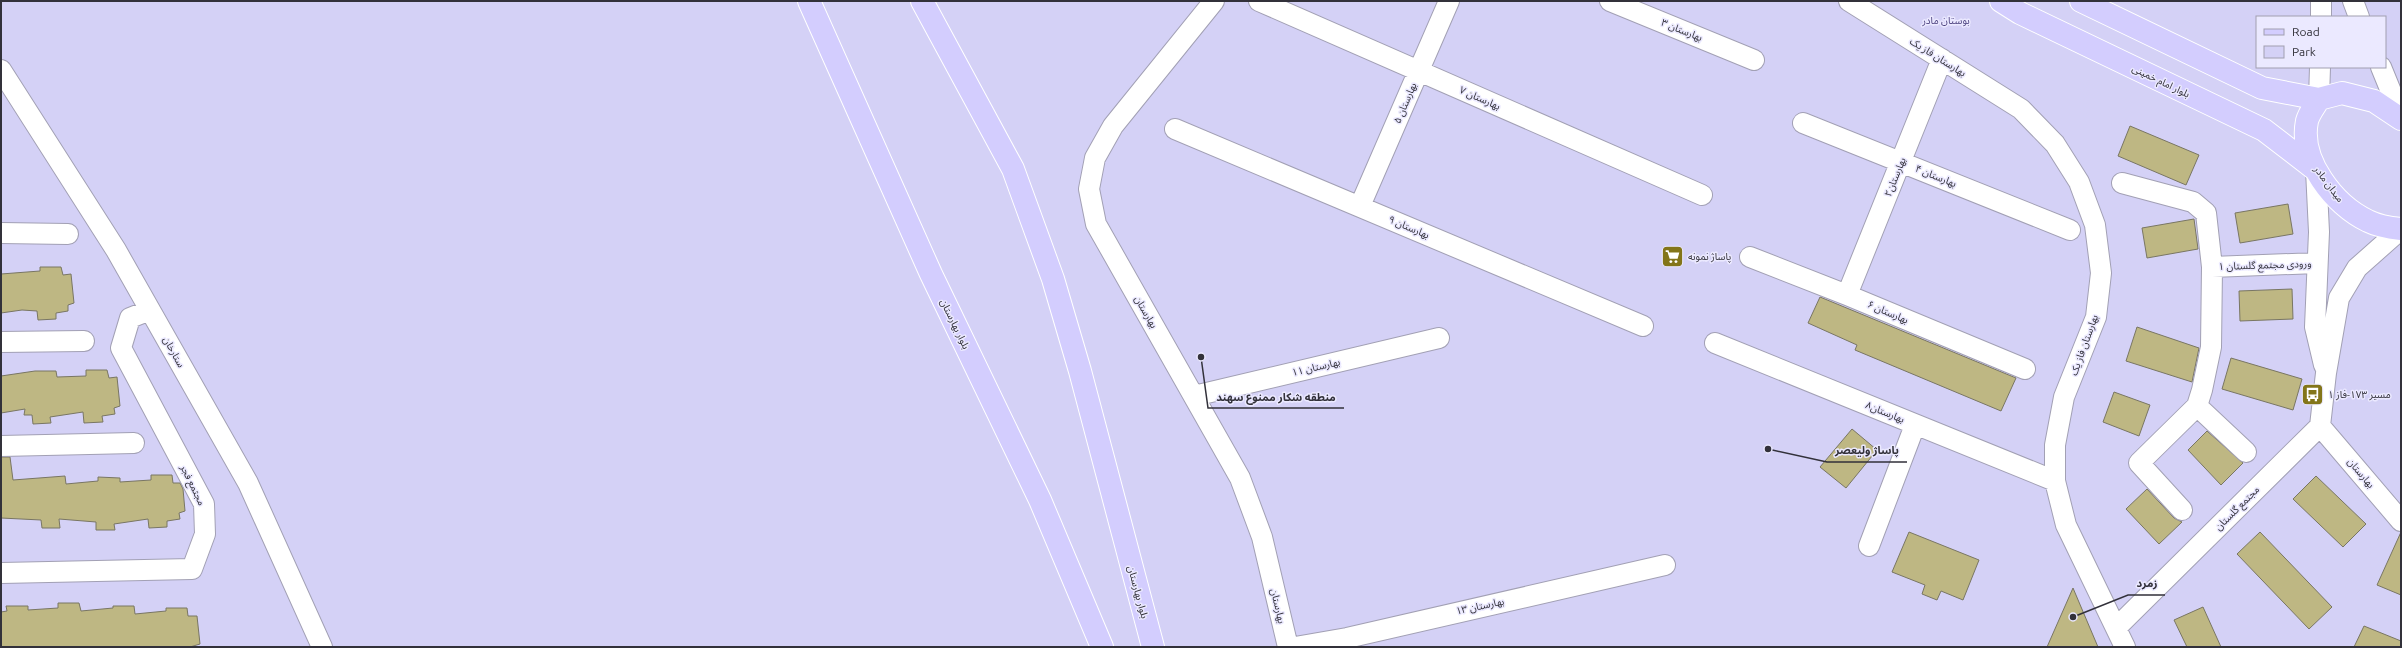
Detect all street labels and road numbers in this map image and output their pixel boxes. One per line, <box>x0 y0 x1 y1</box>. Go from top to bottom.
street label: بهارستان ۳ <box>1659 17 1704 44</box>
street label: بهارستان فاز یک <box>1908 35 1968 80</box>
street label: بلوار امام خمینی <box>2129 62 2192 102</box>
street label: بهارستان ۵ <box>1391 81 1420 126</box>
street label: بهارستان ۷ <box>1458 84 1502 113</box>
street label: بهارستان۲ <box>1882 156 1909 198</box>
street label: بهارستان ۴ <box>1913 163 1958 190</box>
street label: میدان مادر <box>2310 163 2346 205</box>
street label: بهارستان ۹ <box>1386 213 1431 242</box>
street label: ورودی مجتمع گلستان ۱ <box>2218 258 2312 274</box>
street label: بهارستان <box>1132 294 1160 331</box>
street label: بلوار بهارستان <box>937 297 972 351</box>
street label: بهارستان ۶ <box>1865 298 1910 327</box>
street label: بهارستان فاز یک <box>2068 313 2101 377</box>
street label: ستارخان <box>160 335 187 370</box>
street label: بهارستان ۱۱ <box>1291 356 1342 379</box>
street label: بهارستان۸ <box>1864 399 1906 426</box>
street label: بهارستان <box>2345 456 2377 491</box>
street label: مجتمع فجر <box>176 462 207 508</box>
street label: مجتمع گلستان <box>2213 484 2263 534</box>
street label: بلوار بهارستان <box>1125 564 1150 620</box>
street label: بهارستان <box>1268 588 1287 625</box>
street label: بهارستان ۱۳ <box>1455 595 1506 617</box>

